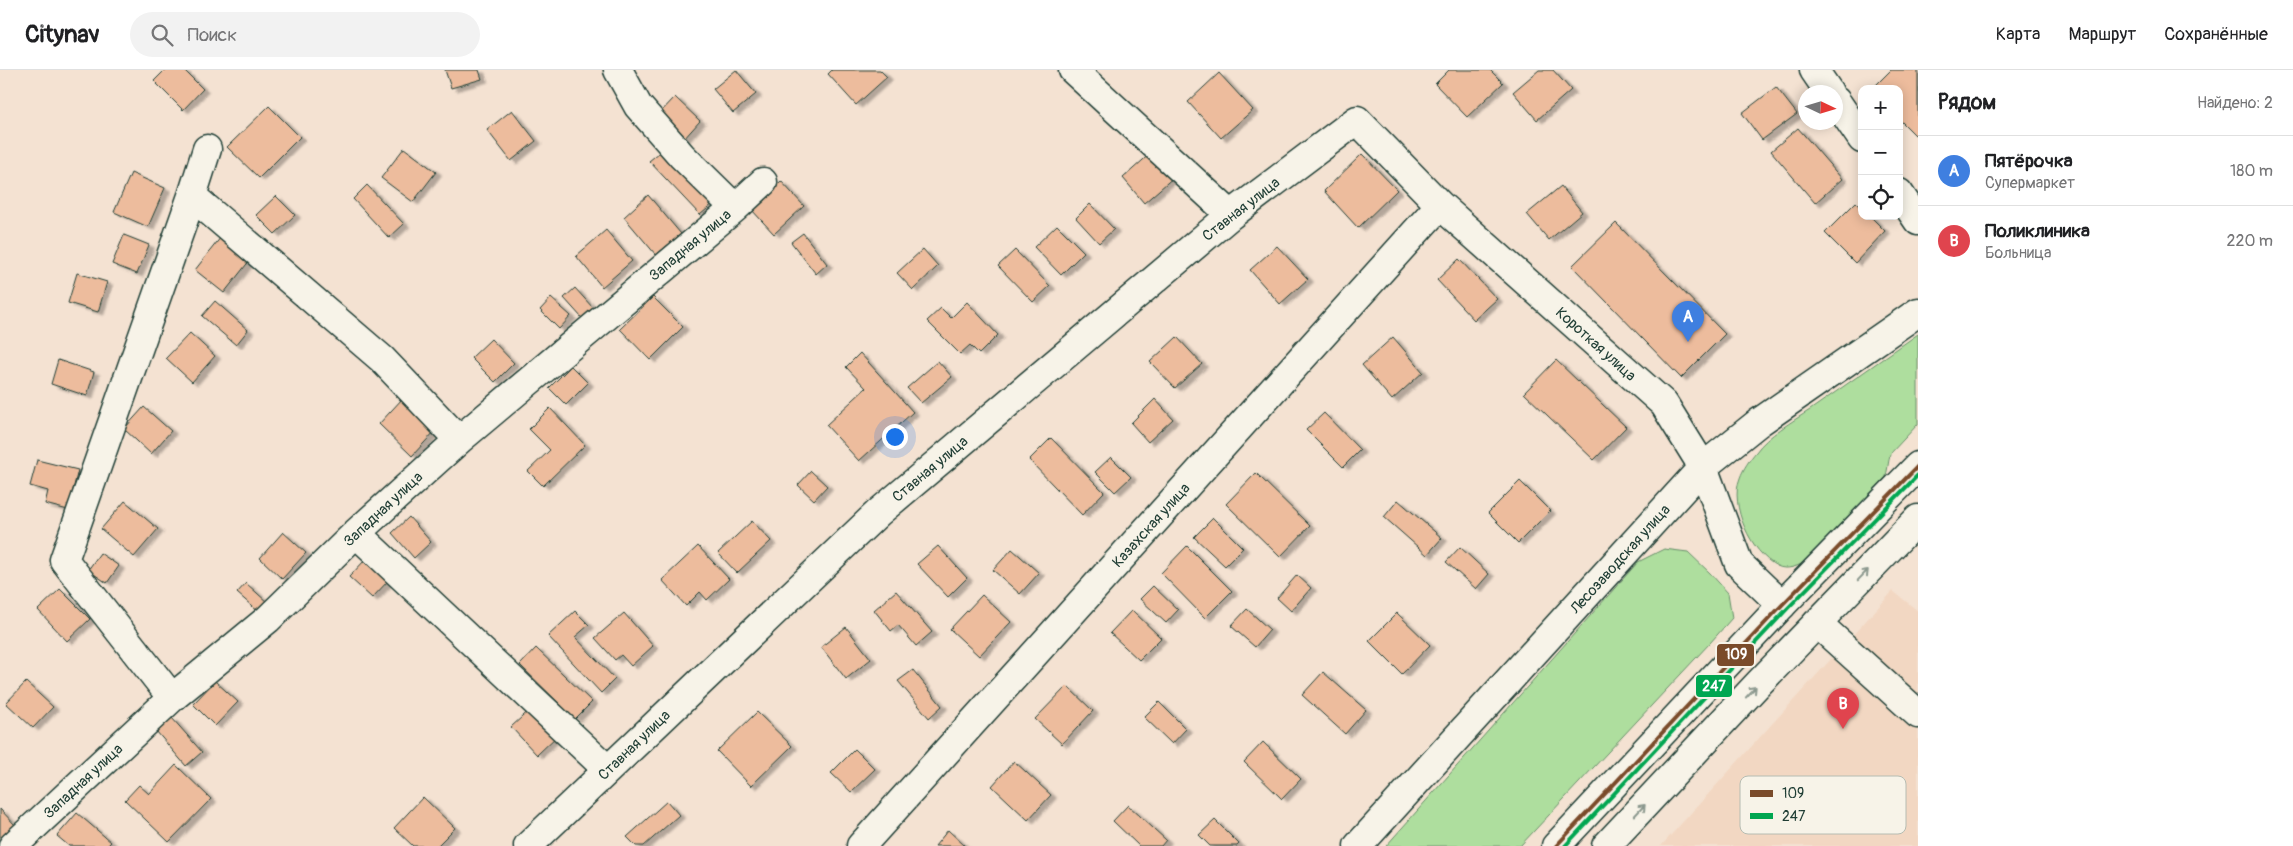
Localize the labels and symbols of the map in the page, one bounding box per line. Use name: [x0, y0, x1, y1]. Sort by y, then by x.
north arrow: [1798, 85, 1843, 130]
street label: Ставная улица: [1199, 173, 1284, 246]
street label: Западная улица: [645, 205, 735, 285]
pin: A: [1672, 301, 1704, 342]
street label: Короткая улица: [1552, 303, 1640, 385]
your location: [882, 424, 908, 450]
street label: Ставная улица: [888, 432, 972, 507]
street label: Западная улица: [340, 468, 427, 551]
street label: Казахская улица: [1108, 479, 1194, 572]
street label: Лесозаводская улица: [1566, 501, 1675, 619]
one-way arrow: [1857, 568, 1869, 581]
line badge: 109: [1716, 643, 1755, 667]
text: 109: [1725, 646, 1747, 663]
line badge: 247: [1695, 674, 1733, 698]
text: 247: [1702, 678, 1726, 695]
one-way arrow: [1745, 685, 1757, 698]
pin: B: [1827, 688, 1859, 729]
street label: Ставная улица: [594, 706, 674, 785]
street label: Западная улица: [40, 740, 127, 823]
legend: [1740, 776, 1906, 834]
text: 109: [1782, 785, 1804, 802]
one-way arrow: [1634, 804, 1646, 817]
text: 247: [1782, 808, 1806, 825]

